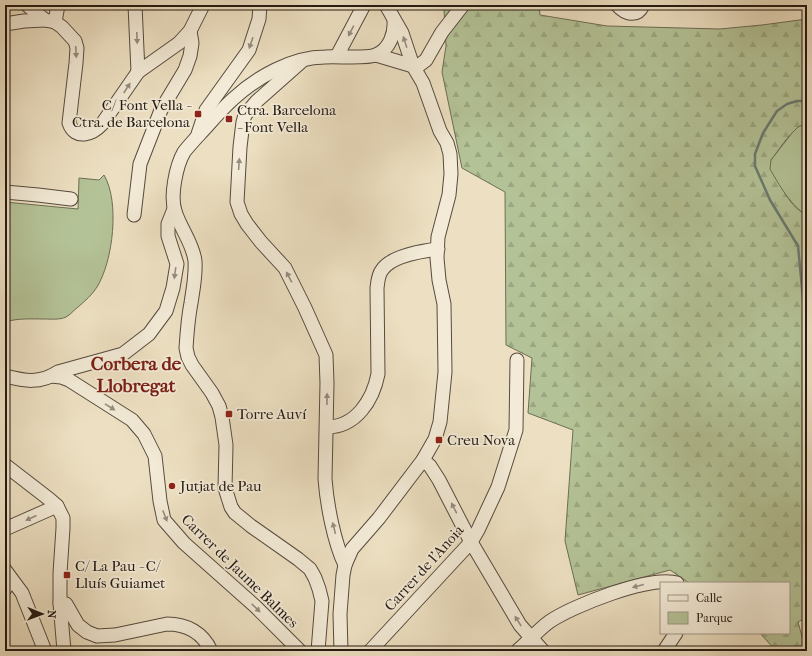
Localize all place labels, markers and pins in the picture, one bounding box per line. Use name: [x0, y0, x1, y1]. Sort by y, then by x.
place label: C/ Font Vella - Ctra. de Barcelona: [72, 96, 192, 131]
place label: Ctra. Barcelona - Font Vella: [237, 101, 337, 136]
marker: C/ Font Vella - Ctra. de Barcelona: [193, 109, 203, 119]
marker: Ctra. Barcelona - Font Vella: [224, 114, 234, 124]
place label: Torre Auví: [237, 405, 307, 423]
marker: Torre Auví: [224, 409, 234, 419]
place label: Creu Nova: [447, 431, 516, 449]
marker: Creu Nova: [434, 435, 444, 445]
place label: Jutjat de Pau: [179, 477, 262, 495]
marker: Jutjat de Pau: [167, 481, 177, 491]
place label: C/ La Pau - C/ Lluís Guiamet: [75, 557, 166, 592]
marker: C/ La Pau - C/ Lluís Guiamet: [62, 570, 72, 580]

